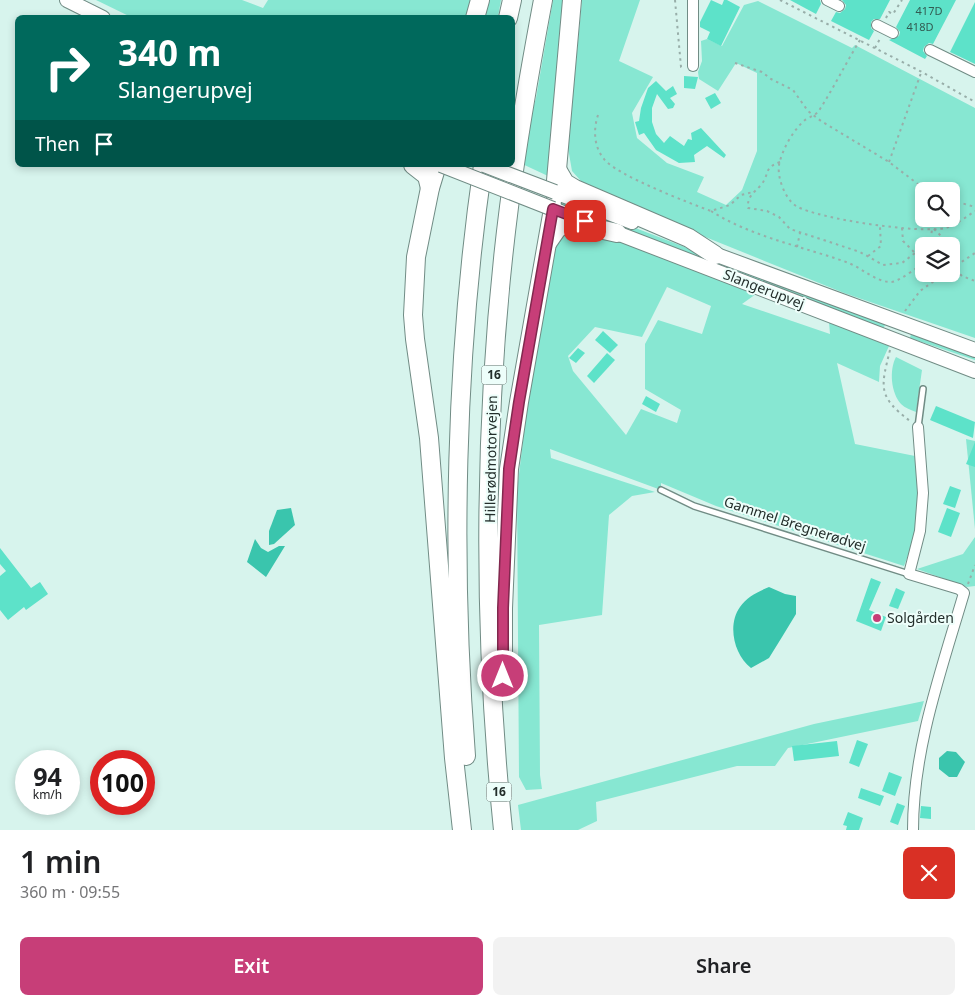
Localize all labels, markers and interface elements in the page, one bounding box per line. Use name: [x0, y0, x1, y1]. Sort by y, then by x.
house number: 417D: [916, 3, 942, 18]
house number: 418D: [907, 19, 933, 34]
text: 340 m: [118, 29, 221, 76]
icon: right: [35, 35, 100, 100]
text: Slangerupvej: [118, 74, 253, 104]
icon: arrive: [90, 130, 118, 158]
text: Then: [35, 131, 80, 157]
map controls: [915, 182, 960, 282]
button: search: [915, 182, 960, 227]
pin: [564, 200, 606, 242]
icon: arrive: [571, 207, 599, 235]
button: layers: [915, 237, 960, 282]
street label: Slangerupvej: [721, 264, 808, 313]
road number: 16: [482, 366, 506, 384]
street label: Hillerødmotorvejen: [480, 395, 501, 523]
street label: Gammel Bregnerødvej: [722, 492, 869, 555]
place label: Solgården: [887, 608, 954, 627]
marker: Solgården: [871, 612, 883, 624]
position arrow: [476, 649, 528, 701]
speed limit sign: 100: [90, 750, 155, 815]
text: 94: [33, 759, 62, 793]
road number: 16: [486, 782, 512, 802]
text: km/h: [33, 786, 62, 803]
text: 1 min: [20, 841, 101, 882]
button: close: [903, 847, 955, 899]
text: 360 m · 09:55: [20, 881, 120, 903]
button: Exit: [20, 937, 483, 995]
button: Share: [493, 937, 955, 995]

